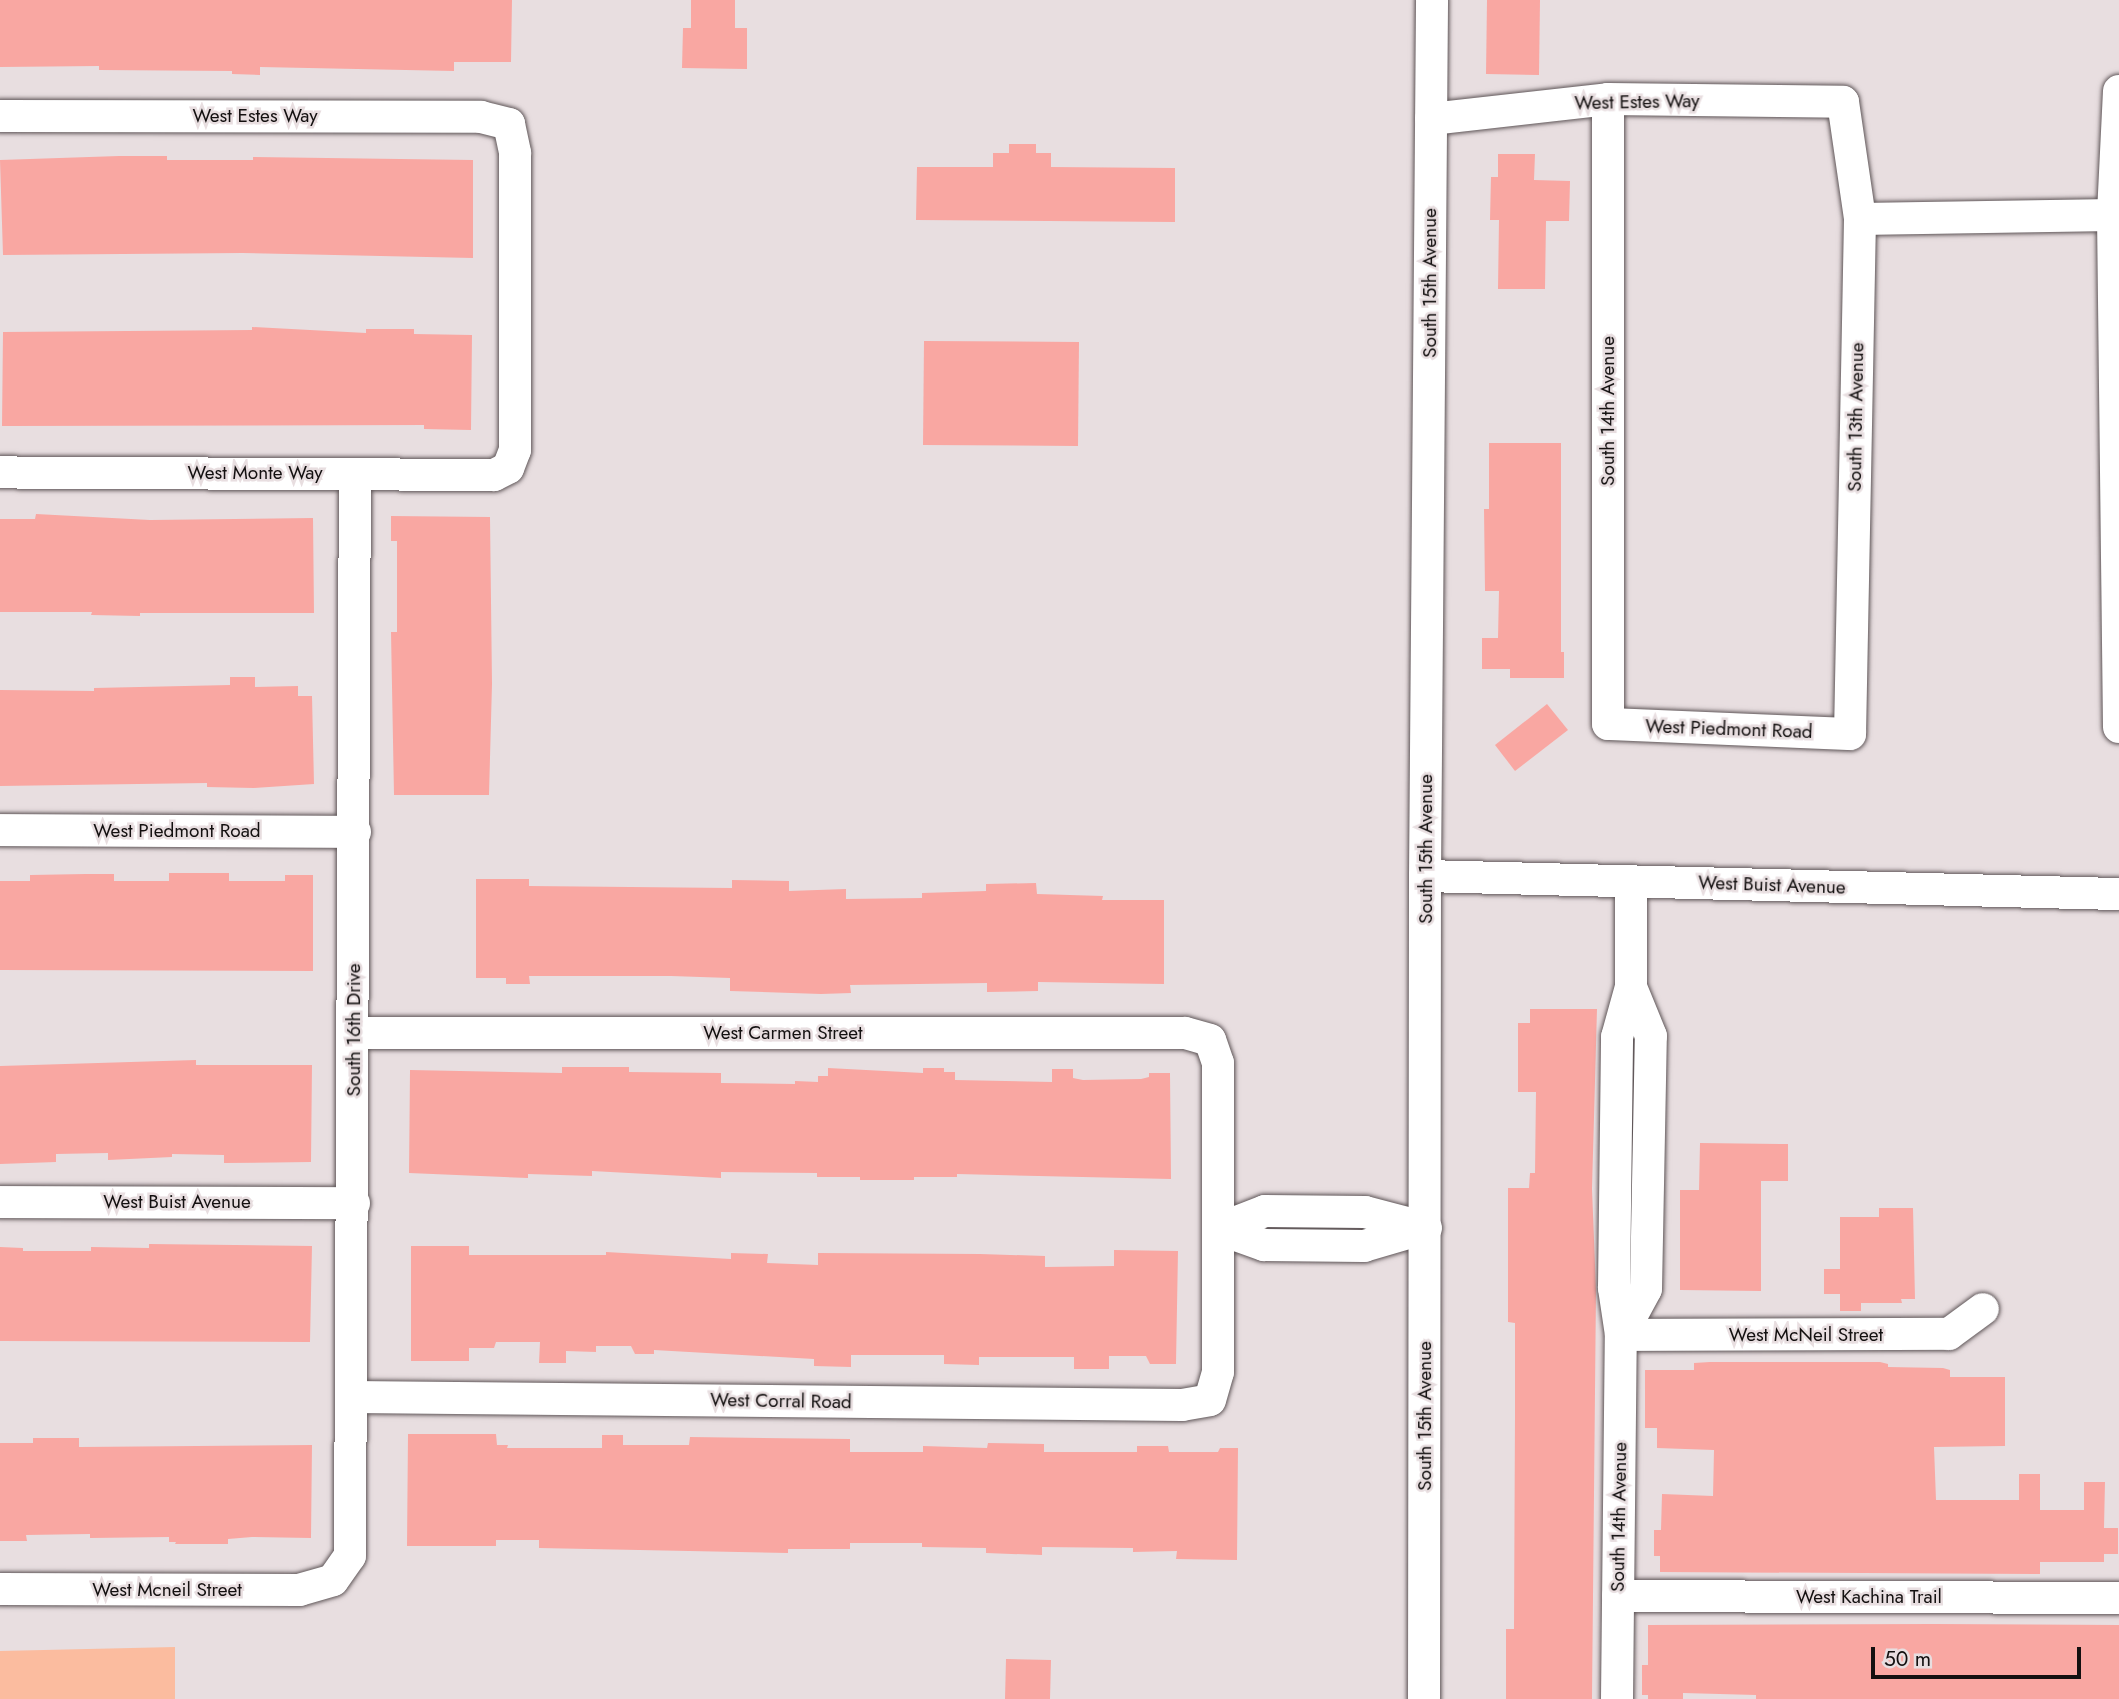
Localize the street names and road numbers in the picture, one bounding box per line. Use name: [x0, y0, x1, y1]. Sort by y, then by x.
street label: West Estes Way: [1574, 90, 1700, 114]
street label: West Estes Way: [192, 105, 318, 127]
street label: South 15th Avenue: [1419, 208, 1441, 358]
street label: South 14th Avenue: [1597, 336, 1619, 486]
street label: South 13th Avenue: [1843, 342, 1869, 492]
street label: West Monte Way: [187, 462, 323, 484]
street label: West Piedmont Road: [1645, 715, 1813, 743]
street label: South 15th Avenue: [1415, 774, 1437, 924]
street label: West Piedmont Road: [93, 820, 261, 842]
street label: West Buist Avenue: [1698, 871, 1846, 899]
street label: South 16th Drive: [343, 964, 365, 1096]
street label: West Carmen Street: [703, 1022, 863, 1044]
street label: West Buist Avenue: [103, 1191, 251, 1213]
street label: West McNeil Street: [1729, 1324, 1883, 1346]
street label: South 15th Avenue: [1414, 1341, 1436, 1491]
street label: West Corral Road: [710, 1388, 852, 1414]
street label: South 14th Avenue: [1606, 1442, 1632, 1592]
street label: West Mcneil Street: [92, 1579, 242, 1601]
street label: West Kachina Trail: [1796, 1586, 1942, 1608]

